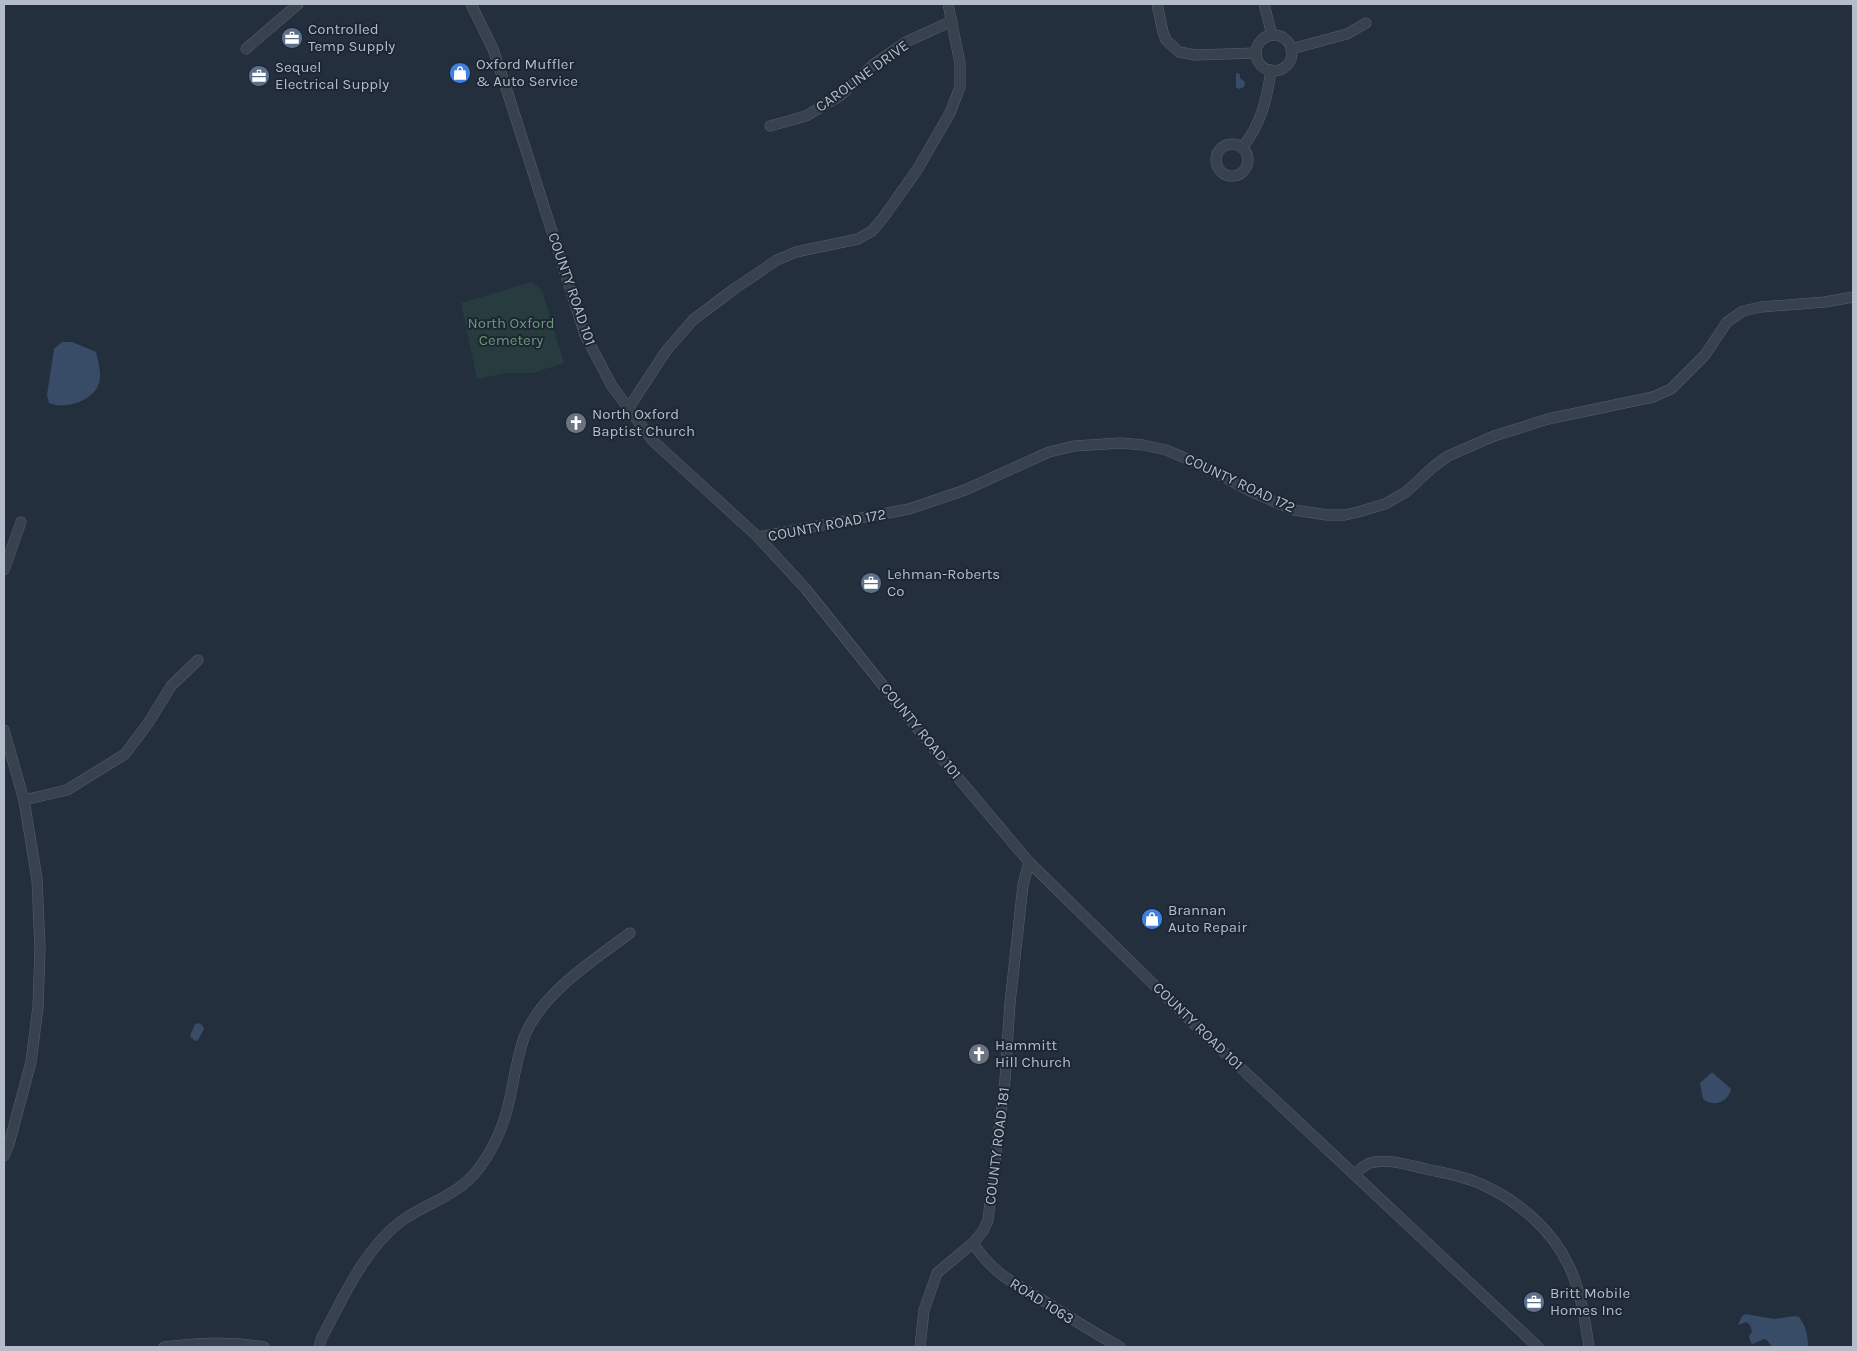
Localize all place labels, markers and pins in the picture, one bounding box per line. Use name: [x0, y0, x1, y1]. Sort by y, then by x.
place label: Controlled Temp Supply: [308, 20, 395, 55]
office icon: Controlled Temp Supply: [280, 26, 304, 50]
place label: Oxford Muffler & Auto Service: [476, 55, 578, 90]
place label: Sequel Electrical Supply: [275, 58, 389, 93]
shop icon: Oxford Muffler & Auto Service: [448, 61, 472, 85]
office icon: Sequel Electrical Supply: [247, 64, 271, 88]
place label: North Oxford Baptist Church: [592, 405, 695, 440]
church icon: North Oxford Baptist Church: [564, 411, 588, 435]
place label: Lehman-Roberts Co: [887, 565, 1000, 600]
office icon: Lehman-Roberts Co: [859, 571, 883, 595]
place label: Brannan Auto Repair: [1168, 901, 1247, 936]
shop icon: Brannan Auto Repair: [1140, 907, 1164, 931]
place label: Hammitt Hill Church: [995, 1036, 1071, 1071]
church icon: Hammitt Hill Church: [967, 1042, 991, 1066]
place label: Britt Mobile Homes Inc: [1550, 1284, 1630, 1319]
office icon: Britt Mobile Homes Inc: [1522, 1290, 1546, 1314]

